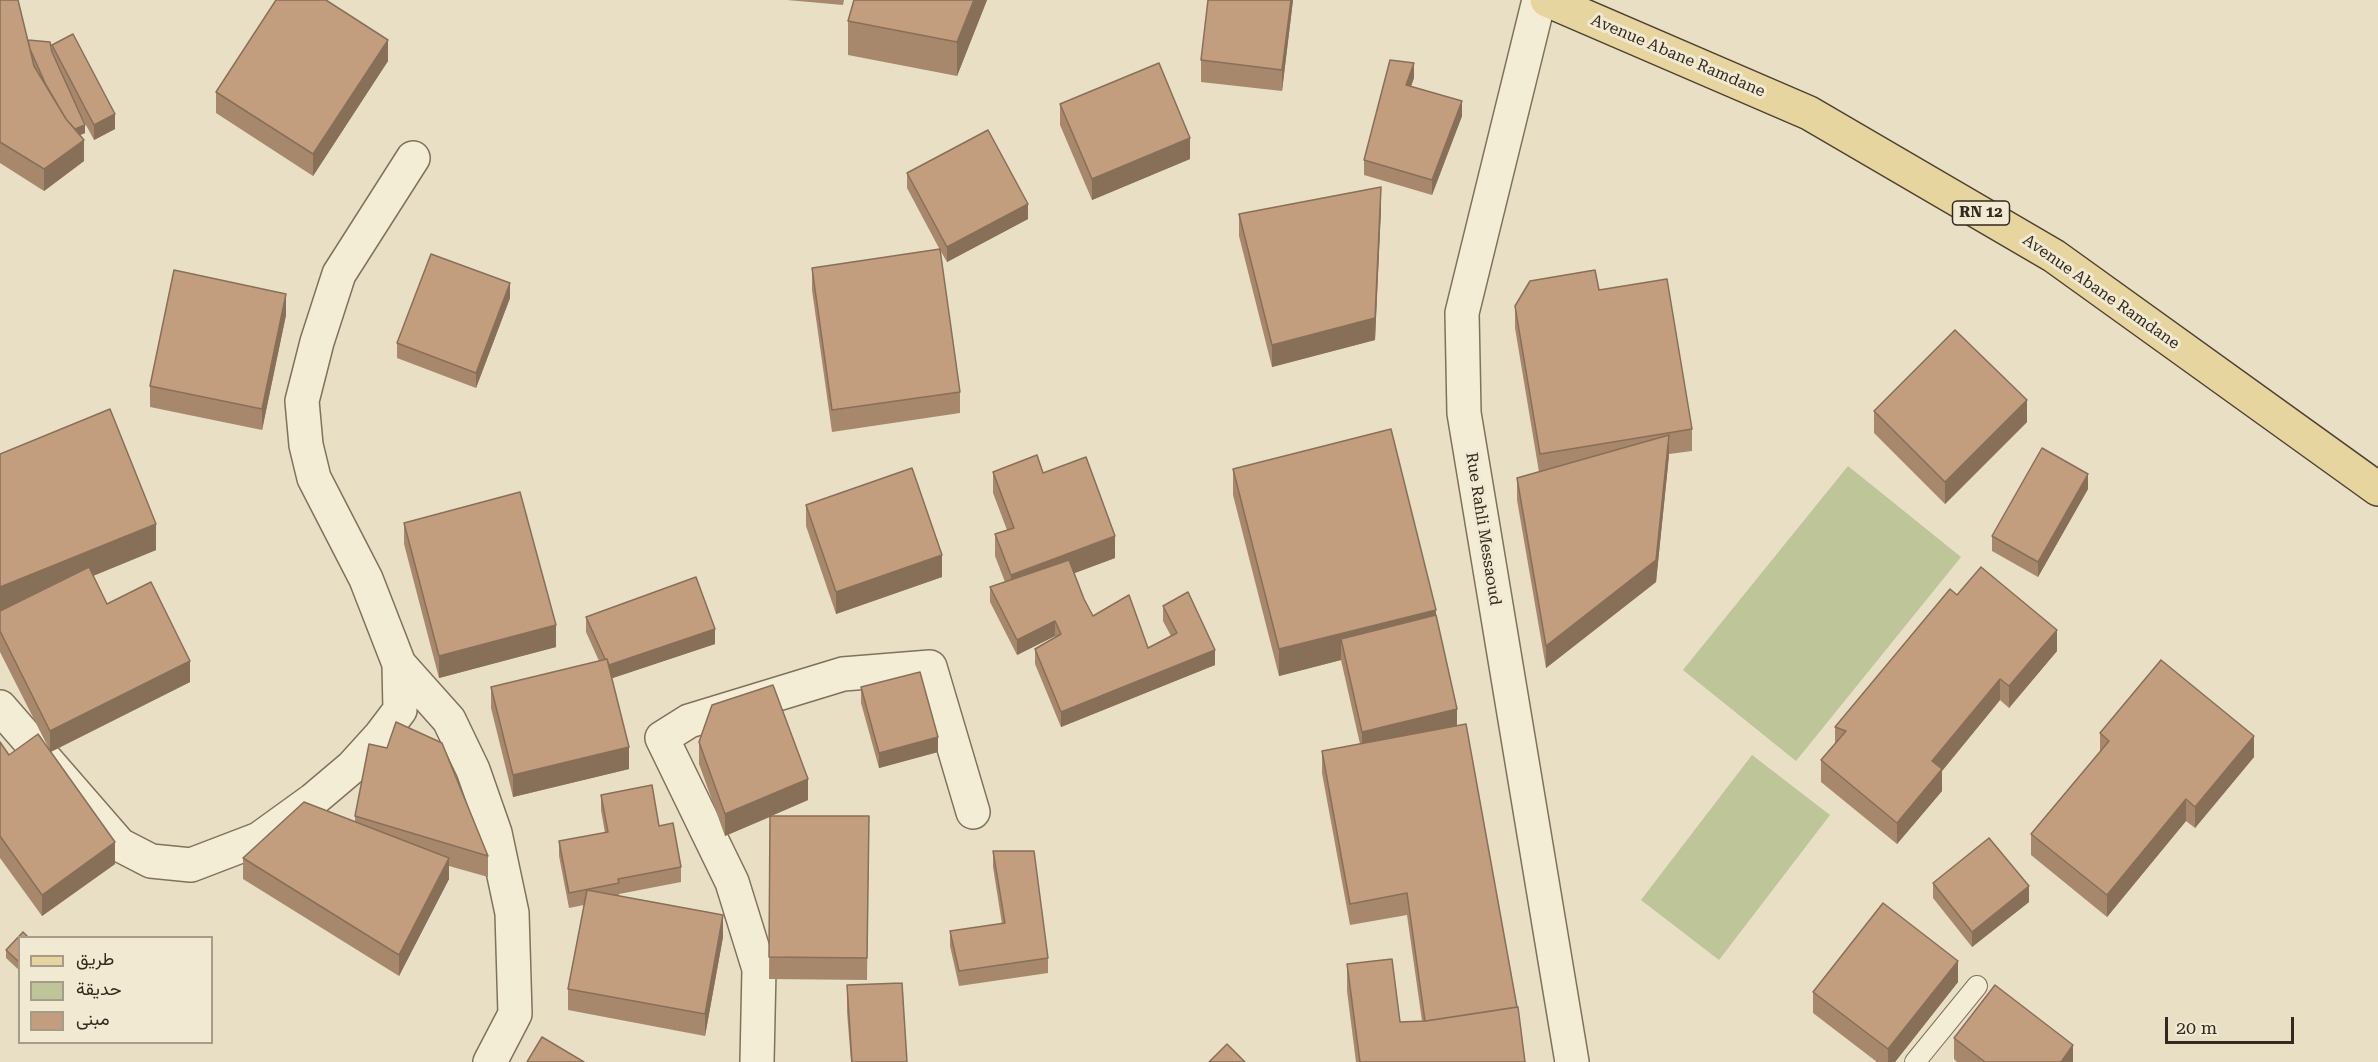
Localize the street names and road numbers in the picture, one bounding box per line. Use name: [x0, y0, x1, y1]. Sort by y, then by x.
street label: Avenue Abane Ramdane: [1588, 11, 1768, 101]
road number: RN 12: [1952, 201, 2010, 225]
street label: Avenue Abane Ramdane: [2019, 230, 2183, 354]
street label: Rue Rahli Messaoud: [1461, 451, 1505, 607]

